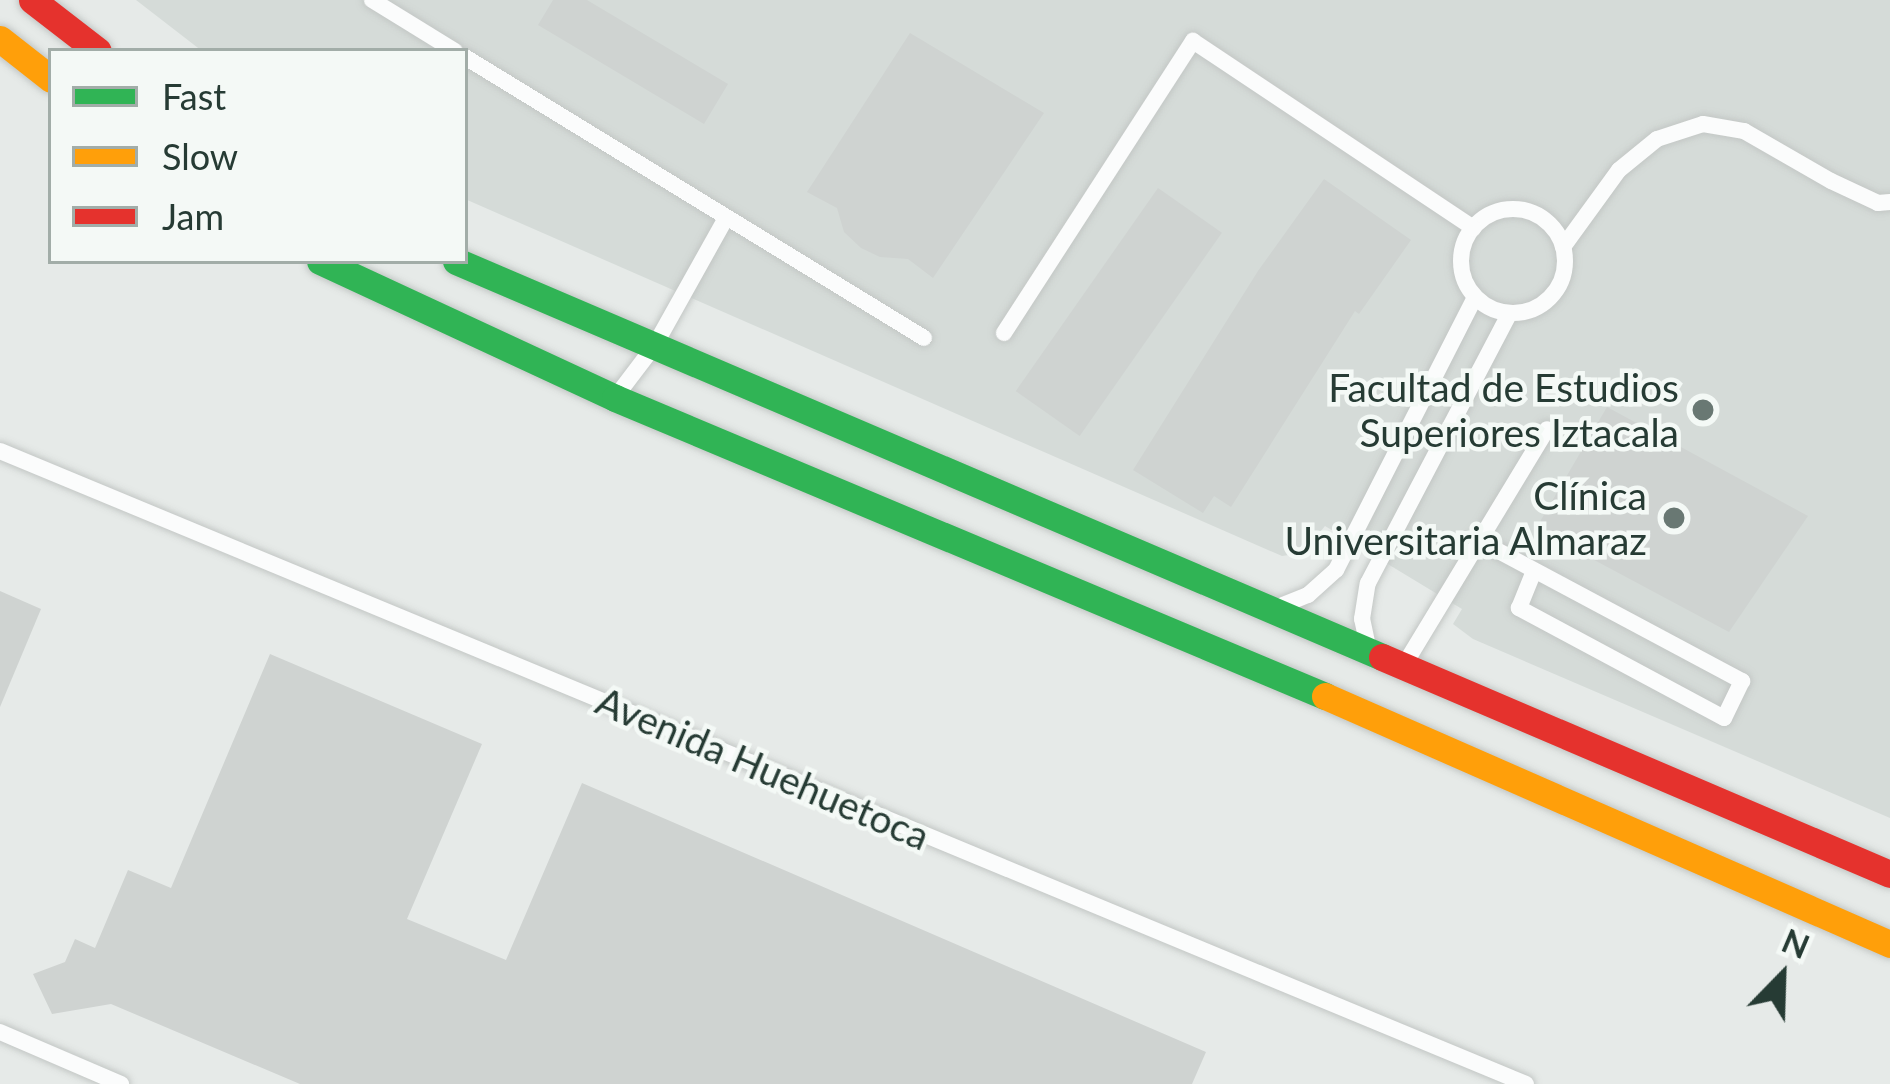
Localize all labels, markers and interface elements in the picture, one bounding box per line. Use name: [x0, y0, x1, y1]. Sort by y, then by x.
legend: [48, 48, 468, 264]
text: Fast: [162, 74, 226, 118]
text: Slow: [162, 134, 238, 178]
text: Jam: [162, 194, 224, 238]
place label: Facultad de Estudios Superiores Iztacala: [1328, 365, 1679, 456]
marker: Facultad de Estudios Superiores Iztacala: [1690, 397, 1716, 423]
place label: Clínica Universitaria Almaraz: [1283, 473, 1647, 564]
marker: Clínica Universitaria Almaraz: [1658, 502, 1690, 534]
street label: Avenida Huehuetoca: [590, 677, 936, 859]
north arrow: [1722, 916, 1842, 1036]
text: N: [1777, 919, 1816, 966]

